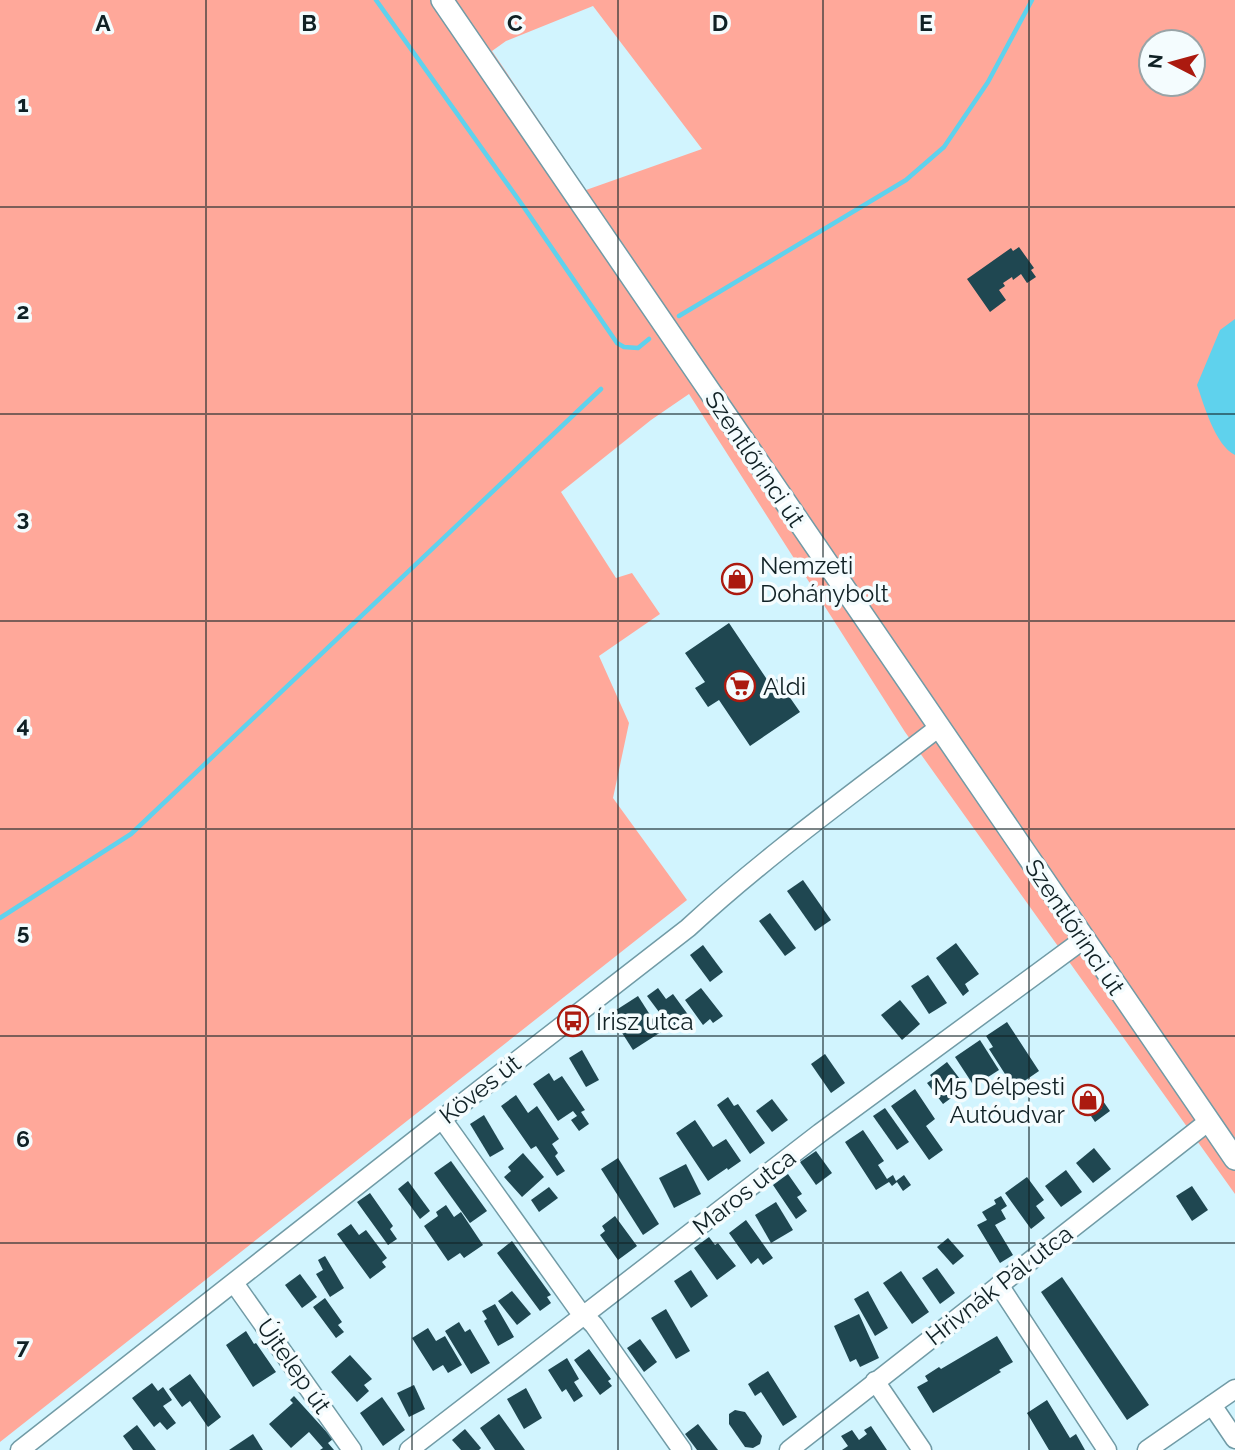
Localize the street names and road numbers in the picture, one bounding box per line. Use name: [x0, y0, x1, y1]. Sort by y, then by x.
street label: Szentlőrinci út: [699, 386, 811, 532]
street label: Szentlőrinci út: [1019, 854, 1131, 1000]
street label: Köves út: [434, 1048, 526, 1130]
street label: Maros utca: [687, 1143, 801, 1241]
street label: Hrivnák Pál utca: [920, 1219, 1078, 1351]
street label: Újtelep út: [251, 1313, 337, 1419]

